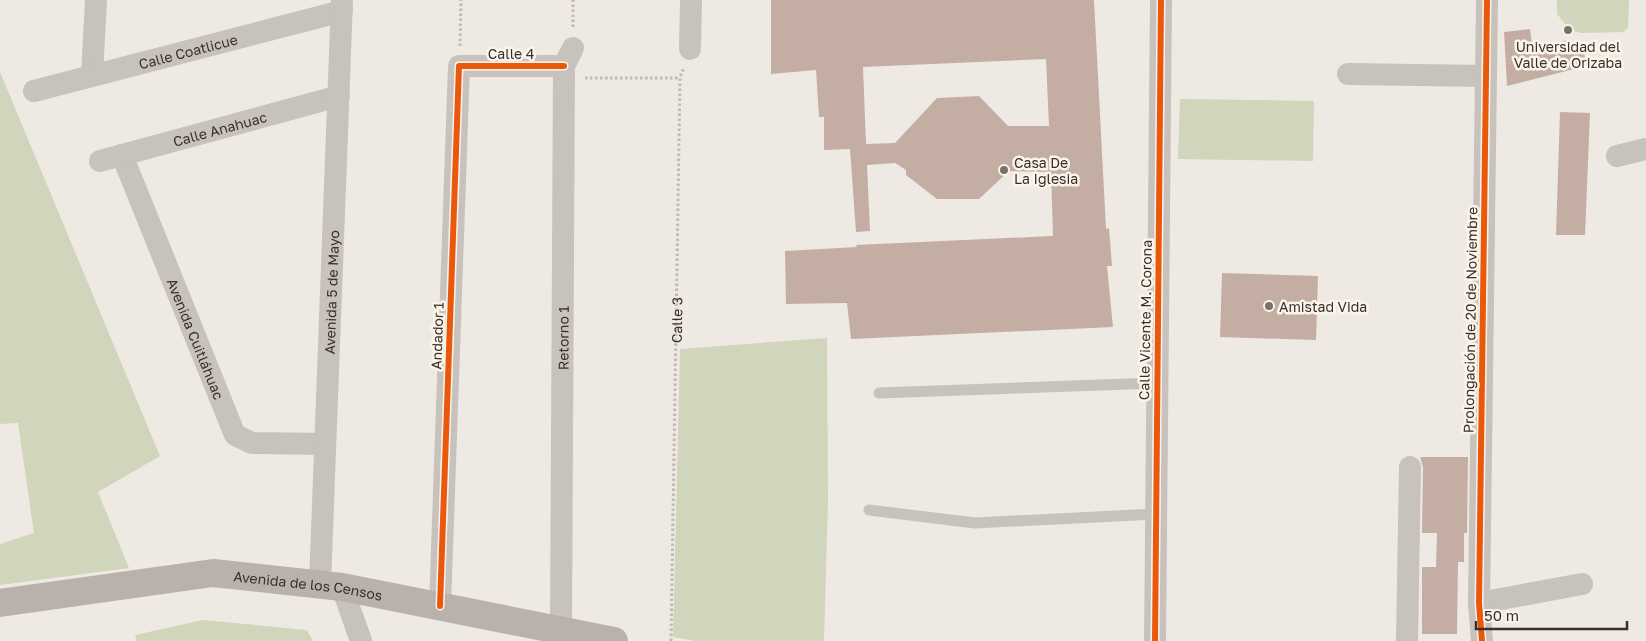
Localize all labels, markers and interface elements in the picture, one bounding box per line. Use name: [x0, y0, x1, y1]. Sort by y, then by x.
marker: Universidad del Valle de Orizaba: [1562, 24, 1574, 36]
street label: Calle Coatlicue: [137, 30, 239, 72]
place label: Universidad del Valle de Orizaba: [1514, 38, 1622, 71]
street label: Calle 4: [488, 45, 534, 62]
street label: Calle Anahuac: [171, 107, 269, 149]
place label: Casa De La Iglesia: [1014, 154, 1078, 187]
marker: Casa De La Iglesia: [998, 164, 1010, 176]
street label: Prolongación de 20 de Noviembre: [1460, 207, 1480, 433]
street label: Avenida 5 de Mayo: [320, 230, 342, 355]
street label: Calle Vicente M. Corona: [1135, 240, 1155, 400]
street label: Avenida Cuitláhuac: [164, 276, 228, 402]
street label: Calle 3: [667, 297, 685, 343]
place label: Amistad Vida: [1279, 298, 1367, 315]
marker: Amistad Vida: [1263, 300, 1275, 312]
street label: Andador 1: [427, 302, 447, 370]
street label: Retorno 1: [554, 306, 571, 370]
street label: Avenida de los Censos: [233, 567, 384, 603]
scale bar: [1476, 598, 1627, 630]
text: 50 m: [1484, 606, 1519, 624]

